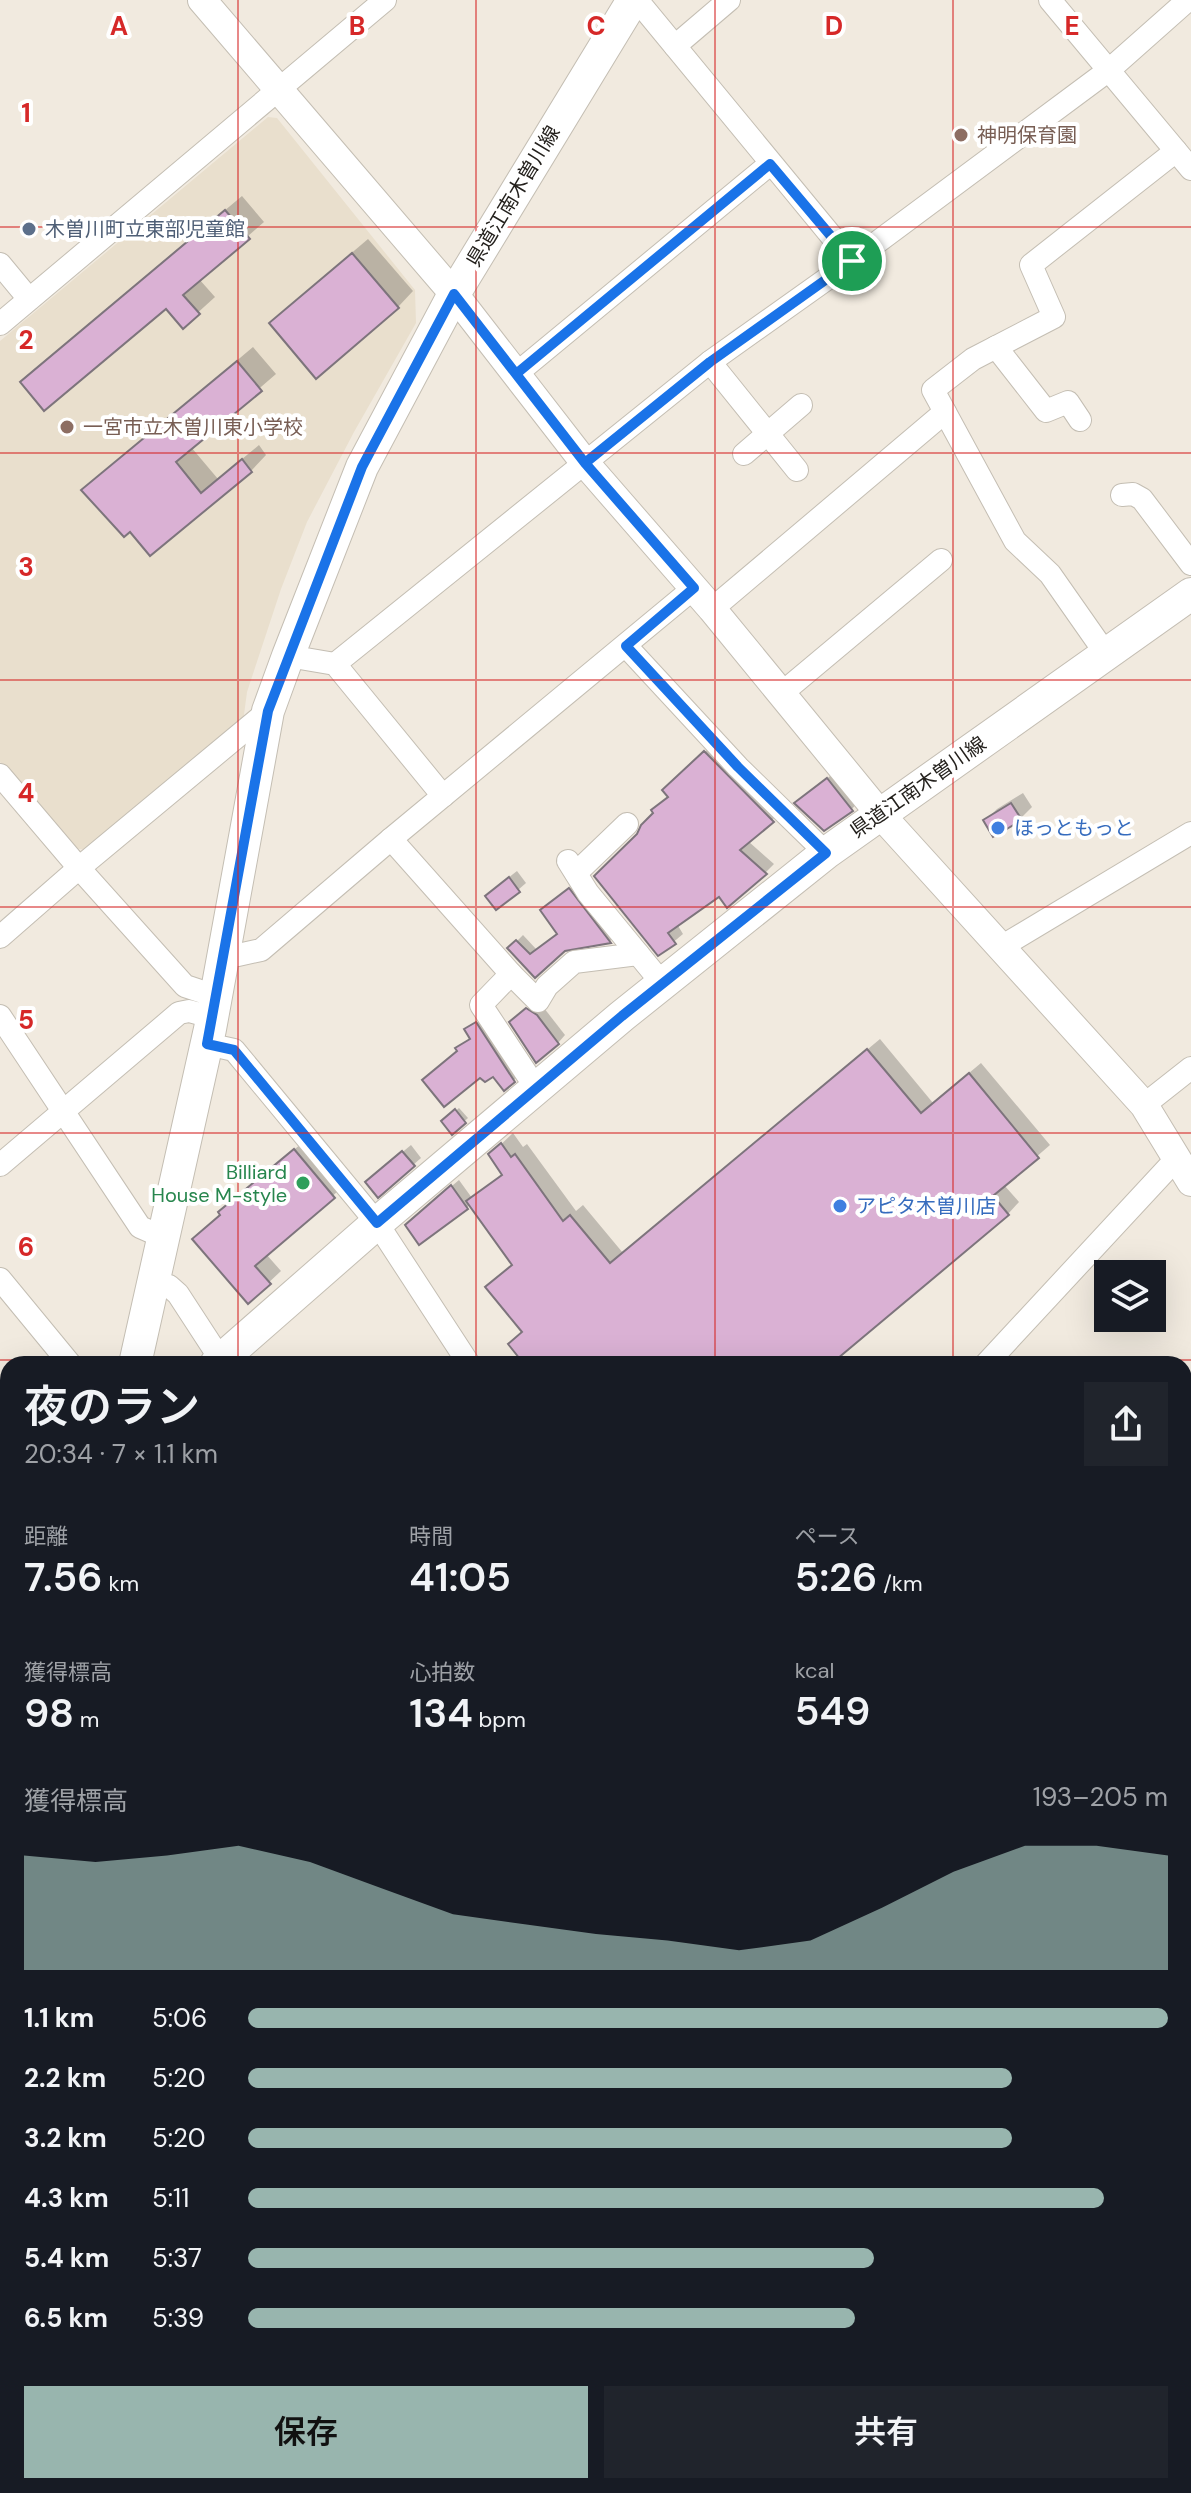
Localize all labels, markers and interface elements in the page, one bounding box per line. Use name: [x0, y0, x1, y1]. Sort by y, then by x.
text: A: [110, 9, 128, 43]
text: B: [349, 9, 365, 43]
text: C: [586, 9, 606, 43]
text: D: [825, 9, 843, 43]
text: E: [1064, 9, 1080, 43]
text: 1: [21, 96, 31, 130]
street label: 県道江南木曽川線: [461, 121, 565, 271]
place label: 神明保育園: [977, 122, 1077, 148]
marker: 神明保育園: [952, 126, 970, 144]
place label: 木曽川町立東部児童館: [45, 216, 245, 242]
marker: 木曽川町立東部児童館: [20, 220, 38, 238]
pin: [818, 227, 886, 295]
icon: arrive: [830, 239, 874, 283]
text: 2: [18, 323, 34, 357]
place label: 一宮市立木曽川東小学校: [83, 414, 303, 440]
marker: 一宮市立木曽川東小学校: [58, 418, 76, 436]
text: 3: [18, 550, 34, 584]
street label: 県道江南木曽川線: [845, 730, 991, 844]
text: 4: [18, 776, 34, 810]
place label: ほっともっと: [1014, 815, 1134, 841]
marker: ほっともっと: [989, 819, 1007, 837]
text: 5: [18, 1003, 34, 1037]
place label: Billiard House M-style: [151, 1159, 287, 1208]
marker: Billiard House M-style: [294, 1174, 312, 1192]
place label: アピタ木曽川店: [856, 1193, 996, 1219]
marker: アピタ木曽川店: [831, 1197, 849, 1215]
text: 6: [18, 1230, 34, 1264]
map controls: [1094, 1260, 1166, 1332]
button: layers: [1094, 1260, 1166, 1332]
text: 夜のラン: [24, 1378, 200, 1436]
button: share: [1084, 1382, 1168, 1466]
text: 20:34 · 7 × 1.1 km: [24, 1437, 218, 1471]
text: 距離: [24, 1522, 68, 1551]
text: 時間: [409, 1522, 453, 1551]
text: ペース: [795, 1522, 860, 1551]
text: 7.56: [24, 1551, 103, 1603]
text: 41:05: [409, 1551, 511, 1603]
text: 5:26: [795, 1551, 877, 1603]
text: km: [103, 1569, 139, 1598]
text: /km: [877, 1569, 923, 1598]
text: kcal: [795, 1656, 834, 1685]
text: 獲得標高: [24, 1658, 112, 1687]
text: 心拍数: [409, 1658, 475, 1687]
text: 549: [795, 1685, 870, 1737]
text: 98: [24, 1687, 74, 1739]
text: 134: [409, 1687, 473, 1739]
text: m: [74, 1705, 99, 1734]
text: bpm: [473, 1705, 526, 1734]
text: 193–205 m: [1033, 1780, 1168, 1814]
text: 獲得標高: [24, 1784, 128, 1818]
text: 1.1 km: [24, 2001, 94, 2035]
text: 5:06: [152, 2001, 207, 2035]
text: 2.2 km: [24, 2061, 106, 2095]
text: 5:20: [152, 2061, 206, 2095]
text: 3.2 km: [24, 2121, 107, 2155]
text: 5:20: [152, 2121, 206, 2155]
text: 4.3 km: [24, 2181, 109, 2215]
text: 5:11: [152, 2181, 189, 2215]
text: 5.4 km: [24, 2241, 109, 2275]
text: 5:37: [152, 2241, 202, 2275]
text: 6.5 km: [24, 2301, 108, 2335]
text: 5:39: [152, 2301, 204, 2335]
button: 保存: [24, 2386, 588, 2478]
button: 共有: [604, 2386, 1168, 2478]

